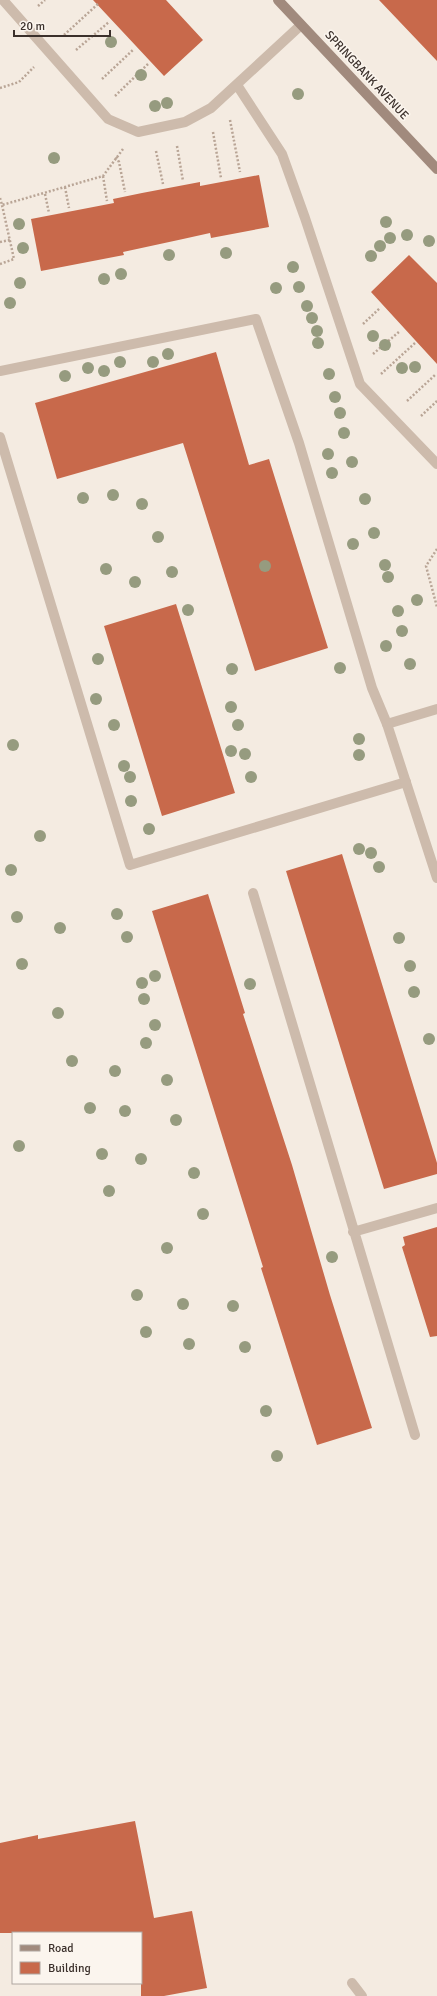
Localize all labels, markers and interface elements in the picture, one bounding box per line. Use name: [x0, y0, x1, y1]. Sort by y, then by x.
scale bar: [14, 12, 110, 38]
text: 20 m: [20, 19, 45, 34]
street label: SPRINGBANK AVENUE: [322, 28, 412, 123]
legend: [12, 1932, 142, 1984]
text: Road: [48, 1941, 74, 1956]
text: Building: [48, 1961, 91, 1976]

